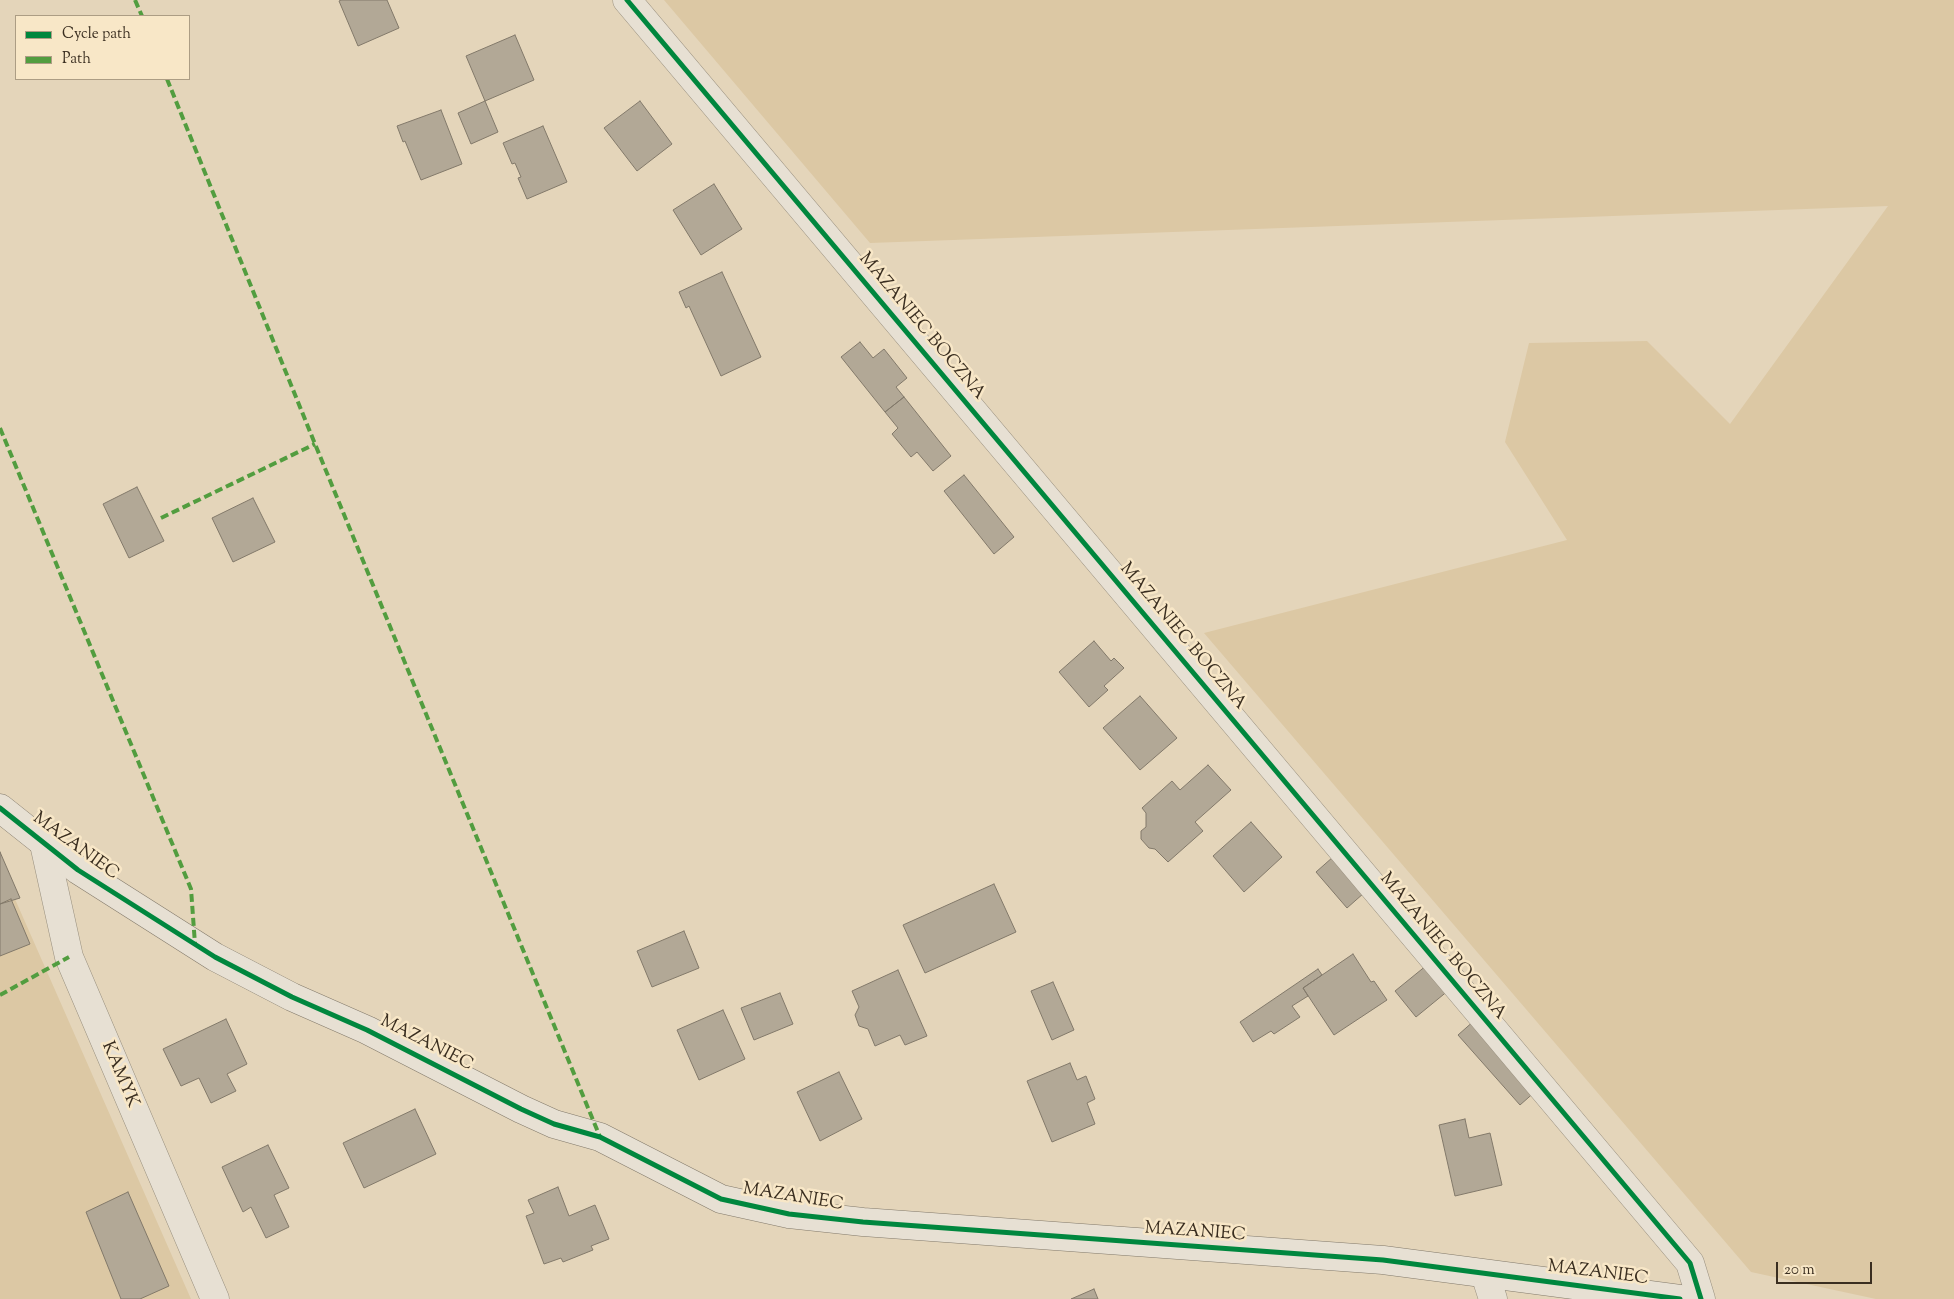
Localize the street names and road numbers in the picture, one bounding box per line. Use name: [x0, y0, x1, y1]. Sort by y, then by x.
street label: MAZANIEC BOCZNA: [853, 249, 989, 405]
street label: MAZANIEC BOCZNA: [1114, 559, 1250, 715]
street label: MAZANIEC: [28, 808, 122, 886]
street label: MAZANIEC BOCZNA: [1374, 869, 1510, 1025]
street label: MAZANIEC: [376, 1011, 476, 1077]
street label: KAMYK: [95, 1039, 143, 1111]
street label: MAZANIEC: [741, 1179, 845, 1217]
street label: MAZANIEC: [1144, 1219, 1246, 1247]
street label: MAZANIEC: [1546, 1257, 1650, 1291]

